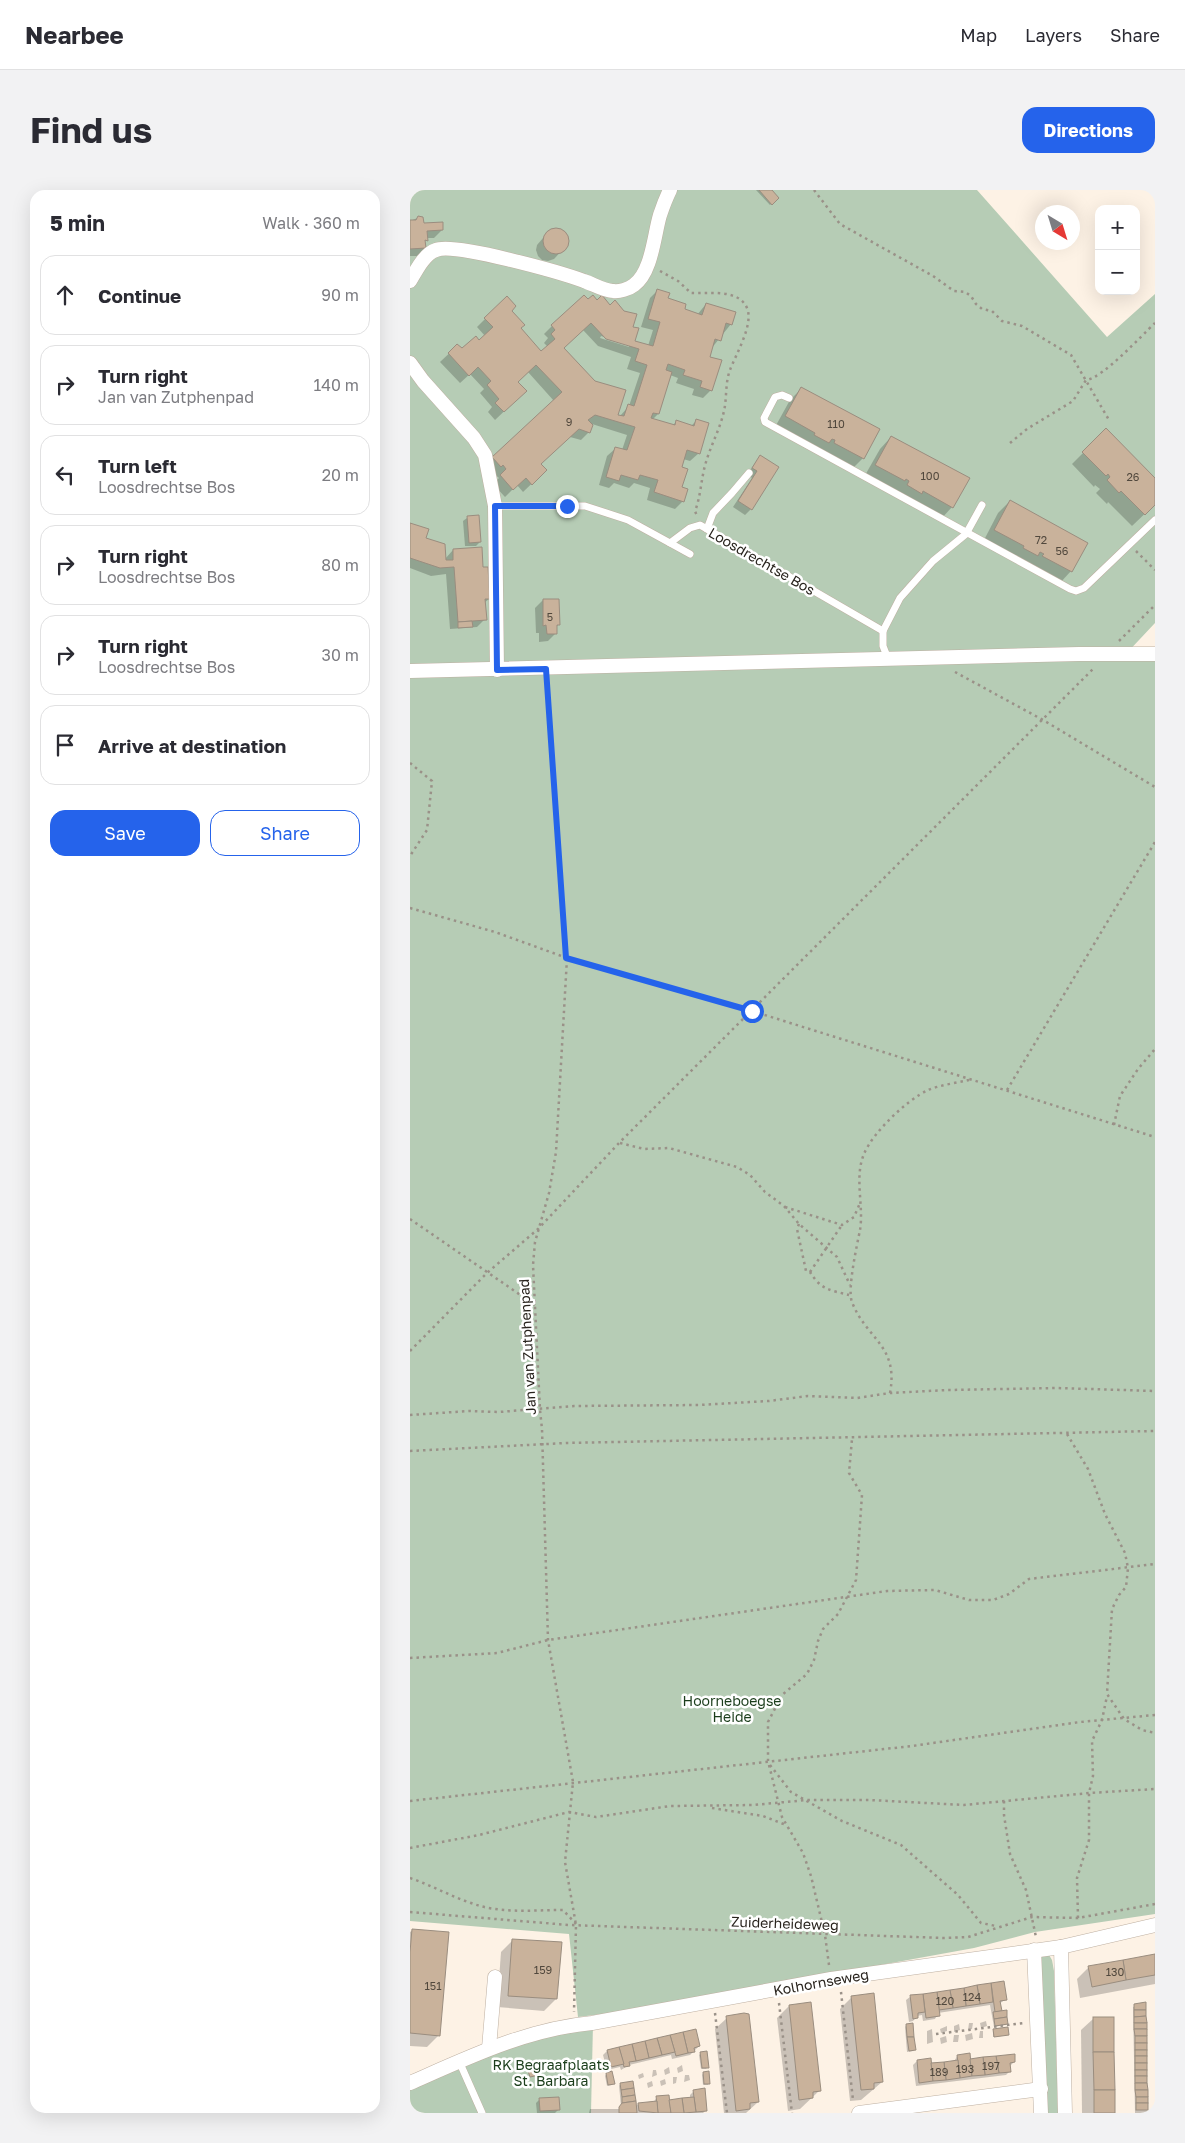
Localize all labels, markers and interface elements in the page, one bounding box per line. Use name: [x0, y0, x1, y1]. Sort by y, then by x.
text: Nearbee: [25, 20, 124, 49]
text: Map: [960, 24, 997, 46]
text: Layers: [1025, 24, 1082, 46]
text: Share: [1110, 24, 1160, 46]
button: Directions: [1022, 107, 1155, 153]
text: Find us: [30, 109, 152, 151]
north arrow: [1035, 205, 1080, 250]
map controls: [1095, 205, 1140, 295]
button: +: [1095, 205, 1140, 250]
text: 5 min: [50, 210, 105, 236]
text: Walk · 360 m: [262, 213, 360, 233]
button: −: [1095, 250, 1140, 295]
icon: ahead: [51, 281, 79, 309]
text: Continue: [98, 284, 181, 307]
text: 90 m: [321, 285, 359, 305]
text: Turn right: [98, 364, 188, 387]
icon: right: [51, 371, 79, 399]
text: 140 m: [313, 375, 359, 395]
text: Jan van Zutphenpad: [98, 387, 254, 407]
house number: 9: [566, 415, 572, 428]
house number: 110: [827, 417, 845, 430]
text: Turn left: [98, 454, 177, 477]
icon: left: [51, 461, 79, 489]
text: 20 m: [322, 465, 359, 485]
house number: 100: [921, 469, 940, 482]
house number: 26: [1126, 470, 1140, 483]
text: Loosdrechtse Bos: [98, 477, 235, 497]
route end: [556, 495, 579, 518]
street label: Loosdrechtse Bos: [706, 524, 818, 598]
house number: 72: [1035, 533, 1047, 546]
text: Turn right: [98, 544, 188, 567]
house number: 56: [1055, 544, 1069, 557]
icon: right: [51, 551, 79, 579]
text: 80 m: [321, 555, 359, 575]
text: Loosdrechtse Bos: [98, 567, 235, 587]
house number: 5: [547, 610, 553, 623]
text: Turn right: [98, 634, 188, 657]
icon: right: [51, 641, 79, 669]
text: 30 m: [322, 645, 359, 665]
text: Loosdrechtse Bos: [98, 657, 235, 677]
icon: arrive: [51, 731, 79, 759]
text: Arrive at destination: [98, 734, 286, 757]
button: Save: [50, 810, 200, 856]
button: Share: [210, 810, 360, 856]
route start: [741, 1000, 764, 1023]
street label: Jan van Zutphenpad: [515, 1278, 539, 1416]
park label: Hoorneboegse Heide: [683, 1692, 781, 1725]
street label: Zuiderheideweg: [731, 1913, 839, 1933]
house number: 159: [534, 1963, 552, 1976]
street label: Kolhornseweg: [772, 1965, 870, 1999]
house number: 130: [1106, 1965, 1124, 1978]
house number: 151: [424, 1979, 442, 1992]
house number: 124: [963, 1990, 981, 2003]
house number: 120: [936, 1994, 954, 2007]
park label: RK Begraafplaats St. Barbara: [493, 2056, 609, 2089]
house number: 197: [982, 2059, 1000, 2072]
house number: 193: [956, 2062, 974, 2075]
house number: 189: [930, 2065, 948, 2078]

